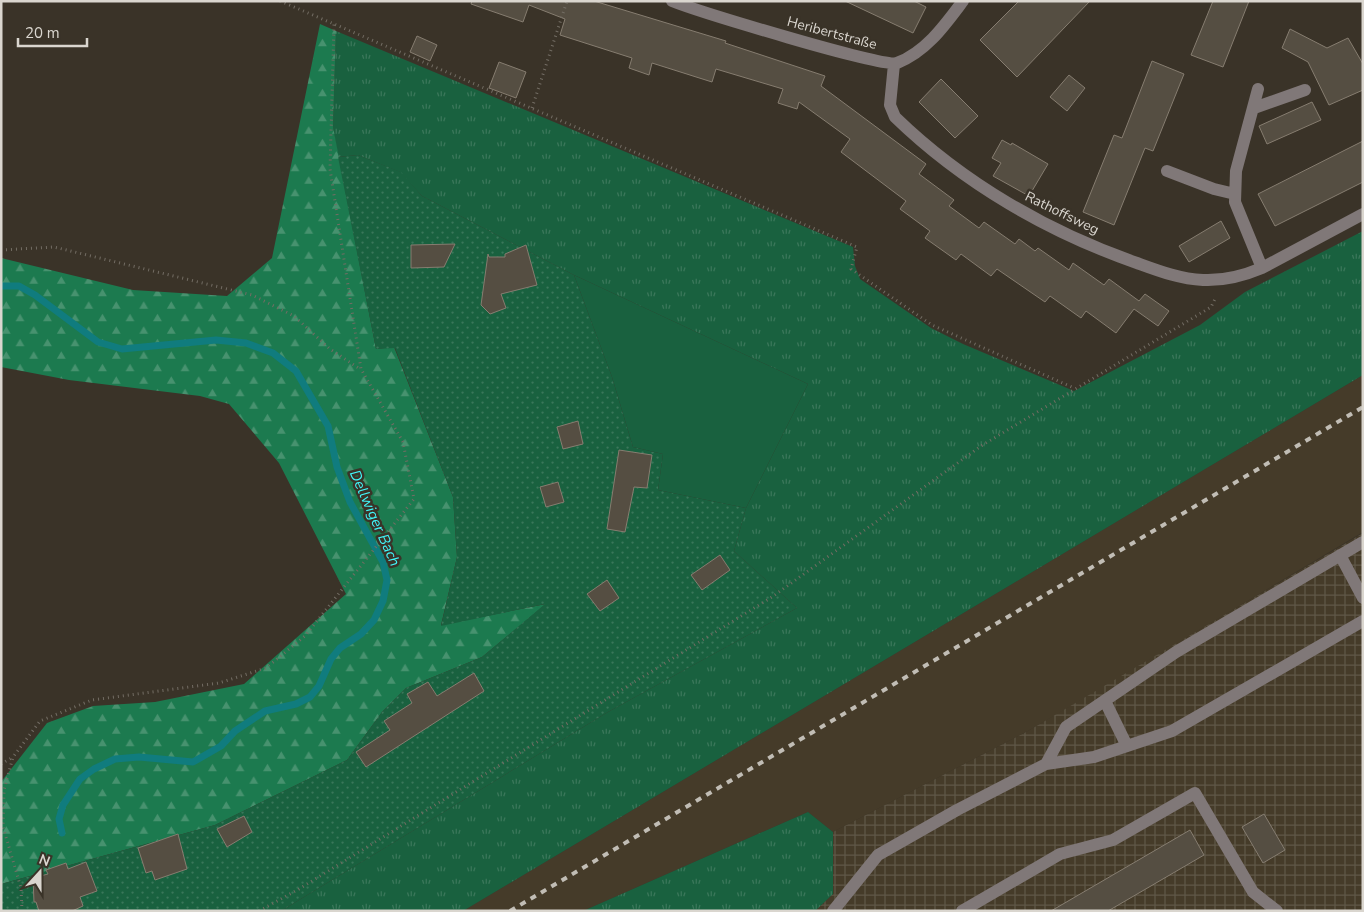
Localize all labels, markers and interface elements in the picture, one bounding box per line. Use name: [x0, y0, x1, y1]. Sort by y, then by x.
street label: Heribertstraße: [785, 12, 879, 54]
scale bar: [18, 15, 86, 47]
text: 20 m: [25, 23, 60, 43]
street label: Rathoffsweg: [1022, 187, 1102, 239]
water label: Dellwiger Bach: [345, 467, 405, 569]
north arrow: [15, 847, 65, 897]
text: N: [36, 850, 53, 871]

